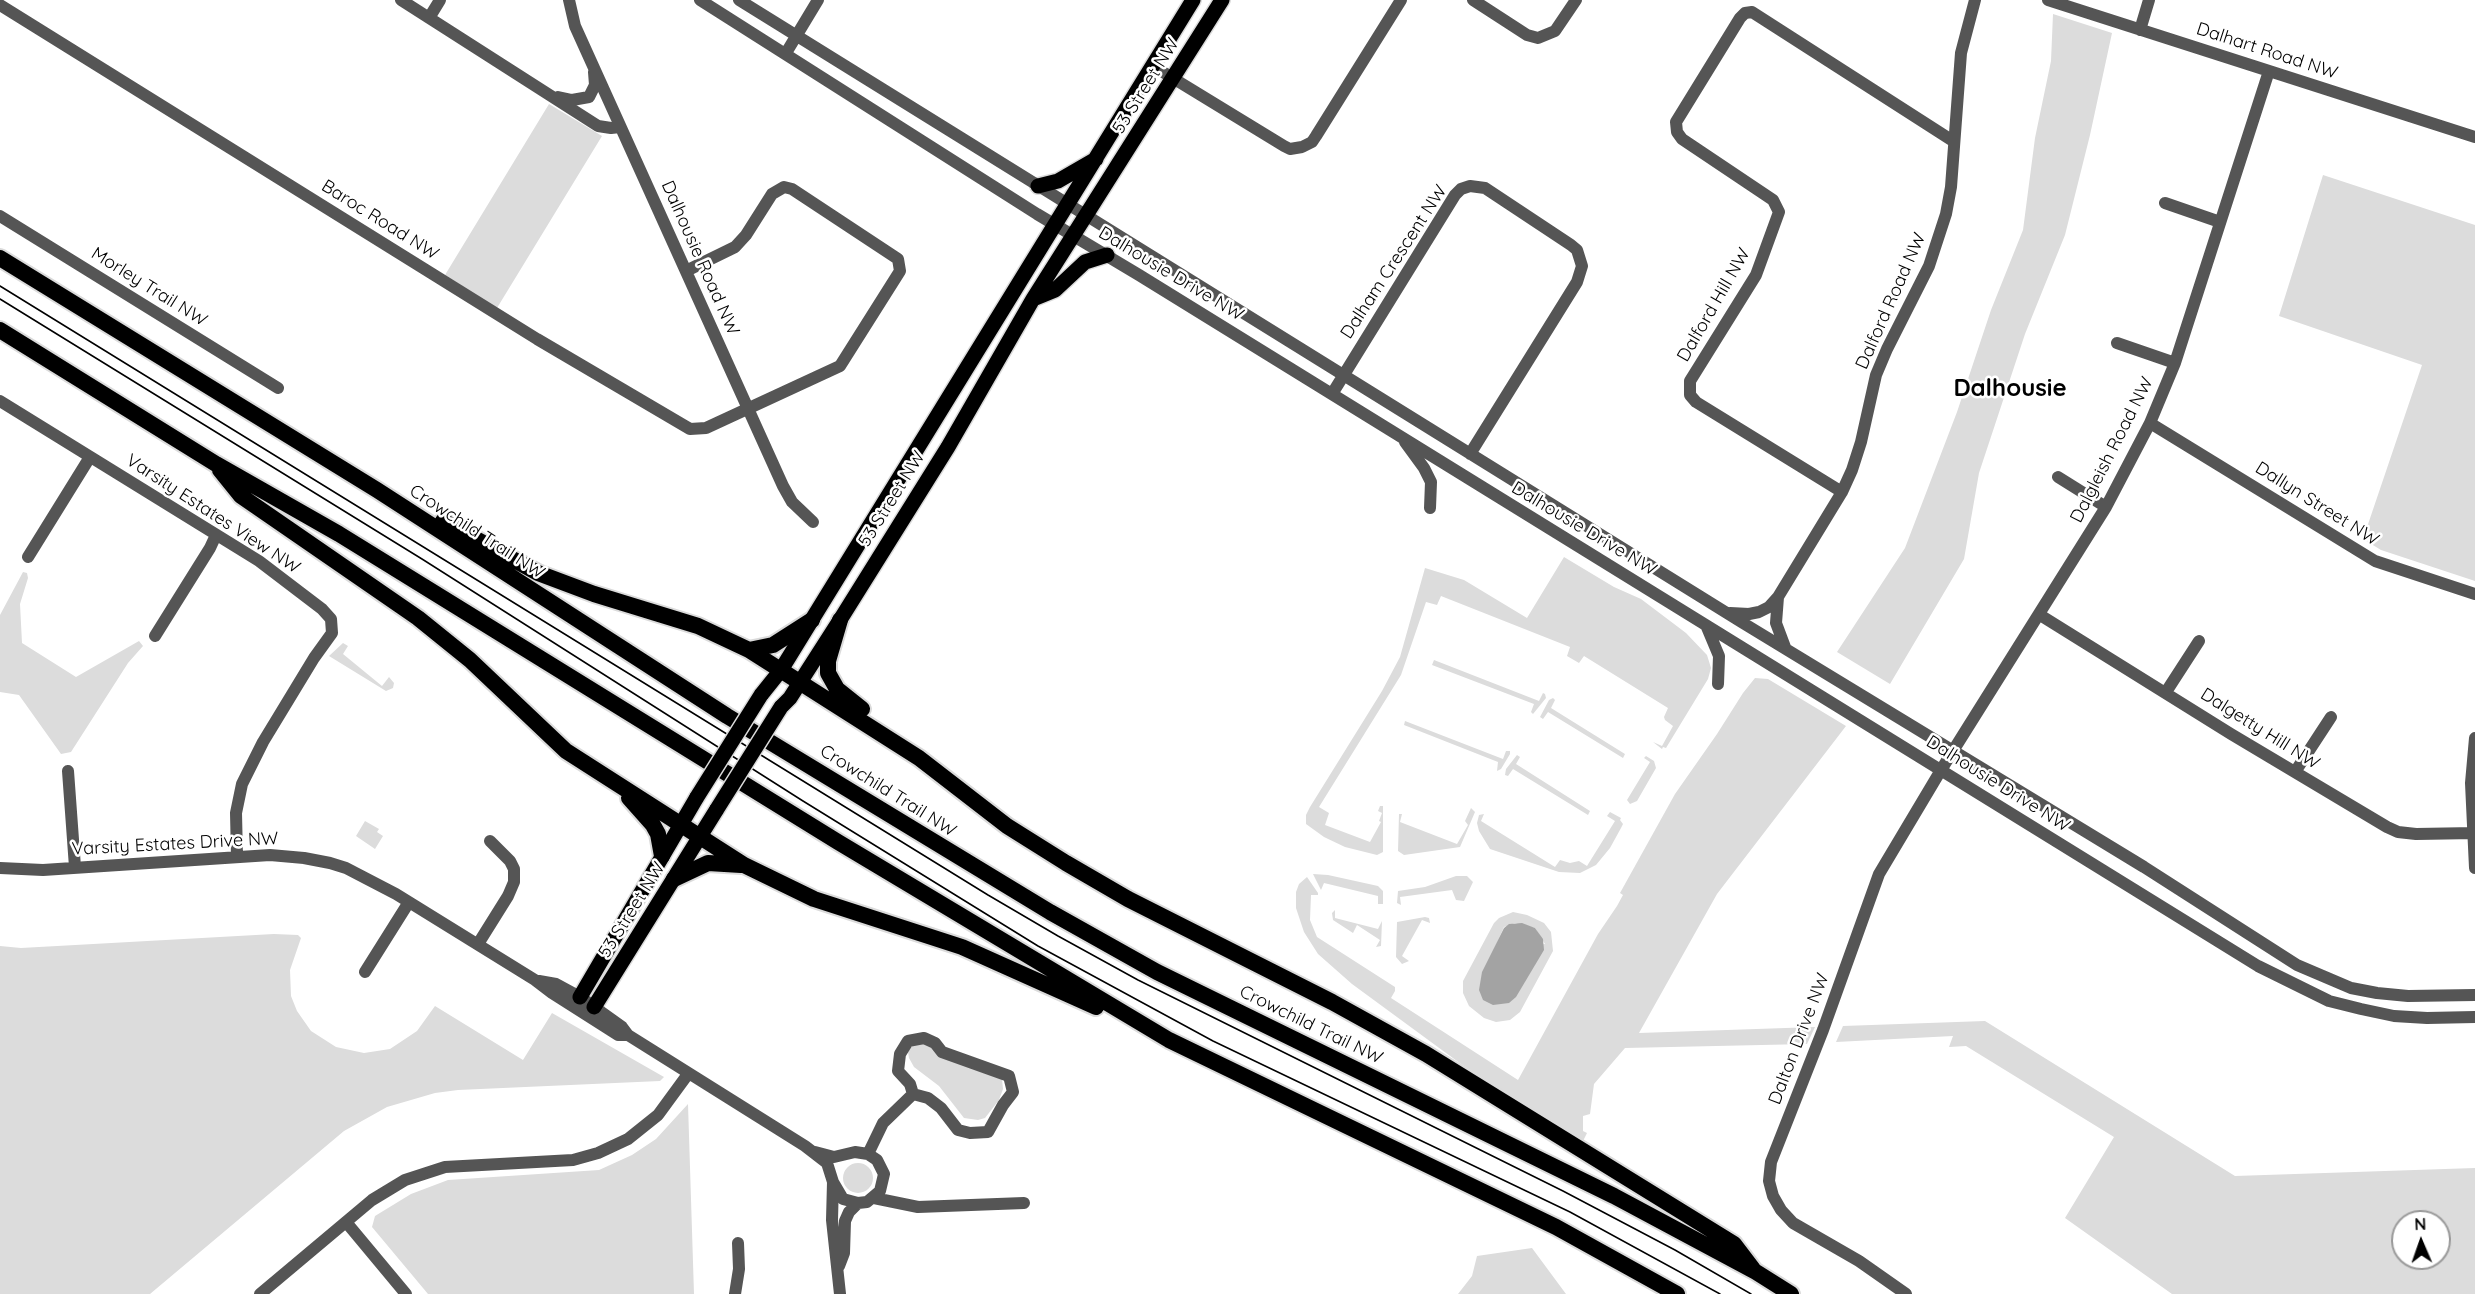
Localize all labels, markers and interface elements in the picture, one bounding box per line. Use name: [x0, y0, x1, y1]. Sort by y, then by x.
street label: Dalhart Road NW: [2194, 18, 2340, 84]
street label: 53 Street NW: [1108, 34, 1184, 138]
street label: Baroc Road NW: [317, 175, 443, 265]
street label: Dalhousie Road NW: [656, 177, 744, 339]
street label: Dalham Crescent NW: [1336, 181, 1452, 343]
street label: Dalhousie Drive NW: [1095, 222, 1247, 326]
street label: Dalford Road NW: [1851, 229, 1931, 373]
street label: Morley Trail NW: [87, 243, 211, 331]
street label: Dalford Hill NW: [1673, 244, 1755, 366]
street label: Dalgleish Road NW: [2066, 374, 2158, 526]
district label: Dalhousie: [1953, 375, 2067, 403]
street label: 53 Street NW: [854, 447, 930, 551]
street label: Varsity Estates View NW: [122, 450, 304, 578]
street label: Dallyn Street NW: [2251, 457, 2383, 551]
street label: Dalhousie Drive NW: [1508, 477, 1660, 581]
street label: Crowchild Trail NW: [405, 480, 549, 584]
street label: Dalgetty Hill NW: [2196, 684, 2324, 774]
street label: Dalhousie Drive NW: [1922, 731, 2074, 837]
street label: Crowchild Trail NW: [816, 740, 960, 842]
street label: Varsity Estates Drive NW: [71, 828, 279, 860]
street label: 53 Street NW: [594, 858, 670, 962]
street label: Dalton Drive NW: [1764, 970, 1834, 1108]
street label: Crowchild Trail NW: [1236, 981, 1386, 1069]
north arrow: [2391, 1210, 2451, 1270]
text: N: [2414, 1214, 2427, 1234]

